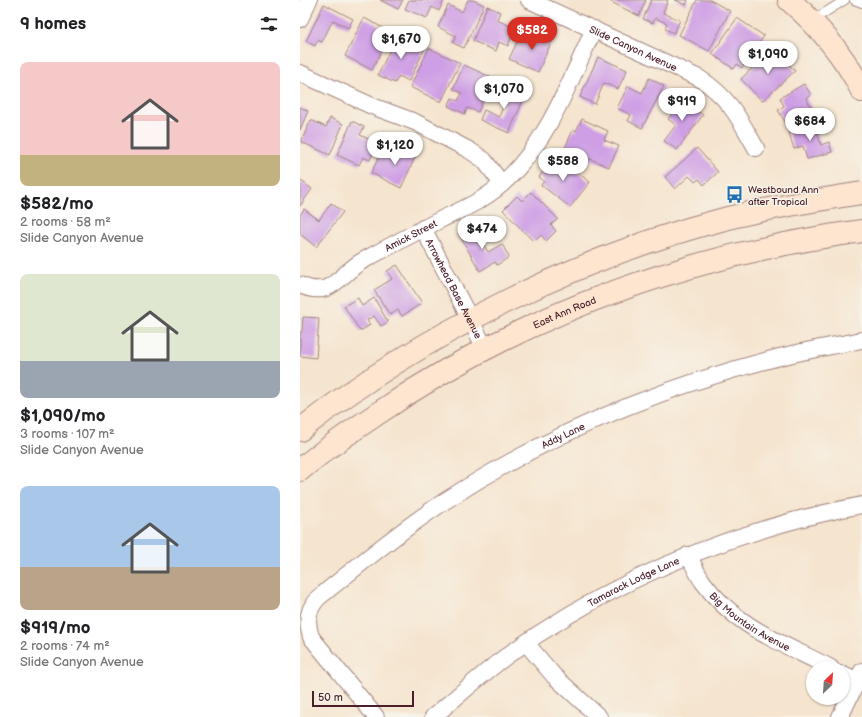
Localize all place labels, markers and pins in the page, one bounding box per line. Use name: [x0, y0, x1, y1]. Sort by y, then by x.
pin: $582: [508, 17, 556, 51]
pin: $1,670: [368, 26, 434, 60]
pin: $1,090: [735, 41, 801, 75]
pin: $1,070: [471, 76, 537, 110]
pin: $919: [658, 88, 706, 122]
pin: $684: [786, 108, 834, 142]
pin: $1,120: [362, 132, 428, 166]
pin: $588: [539, 148, 587, 182]
place label: Westbound Ann after Tropical: [748, 184, 819, 208]
bus stop icon: Westbound Ann after Tropical: [725, 185, 745, 205]
pin: $474: [458, 216, 506, 250]

